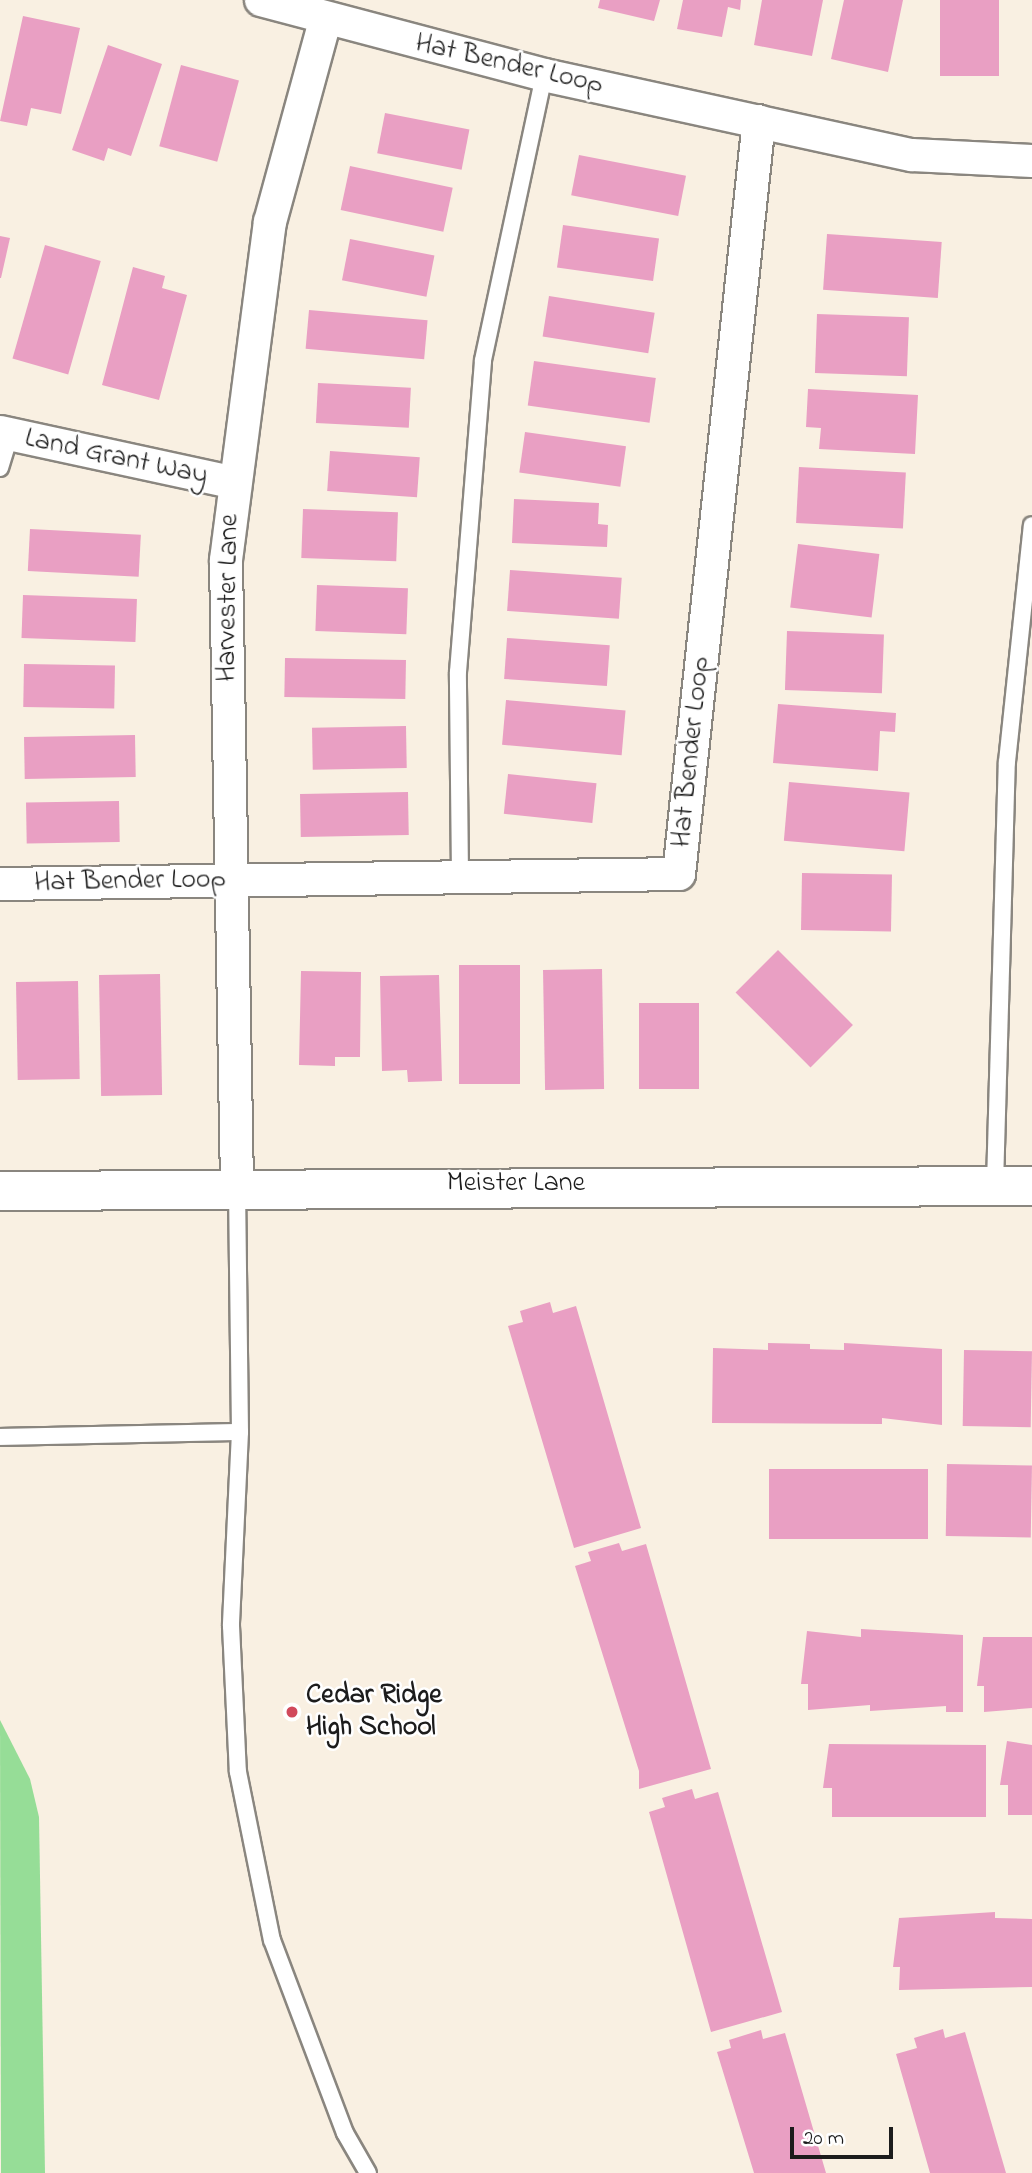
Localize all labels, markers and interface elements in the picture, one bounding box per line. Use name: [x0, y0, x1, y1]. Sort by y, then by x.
street label: Hat Bender Loop: [412, 27, 606, 103]
street label: Land Grant Way: [22, 422, 210, 494]
street label: Harvester Lane: [211, 514, 247, 682]
street label: Hat Bender Loop: [665, 655, 719, 849]
street label: Hat Bender Loop: [34, 864, 226, 900]
street label: Meister Lane: [447, 1167, 585, 1201]
place label: Cedar Ridge High School: [306, 1679, 442, 1745]
marker: Cedar Ridge High School: [284, 1704, 300, 1720]
scale bar: [794, 2114, 897, 2158]
text: 20 m: [803, 2124, 844, 2154]

